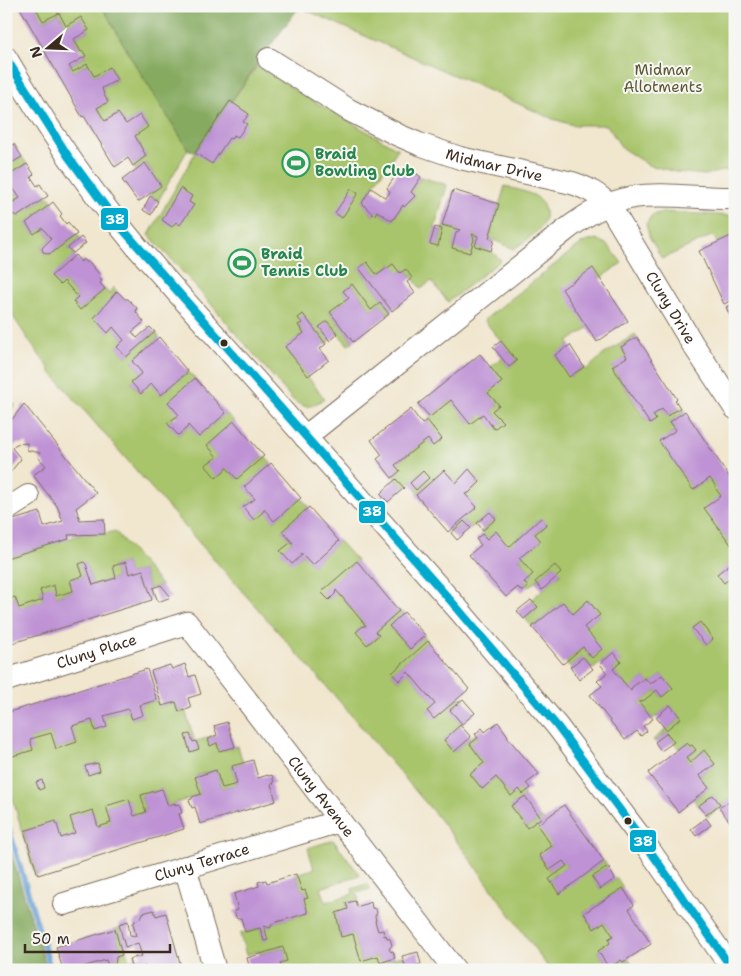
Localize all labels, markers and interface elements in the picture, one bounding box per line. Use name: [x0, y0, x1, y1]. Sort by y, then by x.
north arrow: [22, 22, 72, 72]
text: N: [25, 44, 46, 60]
park label: Midmar Allotments: [623, 60, 703, 97]
place label: Braid Bowling Club: [315, 144, 415, 181]
street label: Midmar Drive: [443, 144, 545, 186]
sports icon: Braid Bowling Club: [281, 148, 311, 178]
line badge: 38: [100, 207, 129, 231]
text: 38: [105, 210, 125, 228]
place label: Braid Tennis Club: [261, 244, 348, 281]
sports icon: Braid Tennis Club: [227, 248, 257, 278]
street label: Cluny Drive: [641, 267, 700, 348]
unlabelled marker: [219, 338, 229, 348]
line badge: 38: [358, 500, 386, 524]
text: 38: [362, 502, 382, 520]
street label: Cluny Place: [54, 629, 139, 673]
street label: Cluny Avenue: [283, 752, 359, 841]
unlabelled marker: [623, 816, 633, 826]
line badge: 38: [629, 829, 657, 853]
text: 38: [633, 832, 653, 850]
street label: Cluny Terrace: [152, 839, 252, 886]
scale bar: [25, 921, 170, 953]
text: 50 m: [32, 929, 70, 949]

